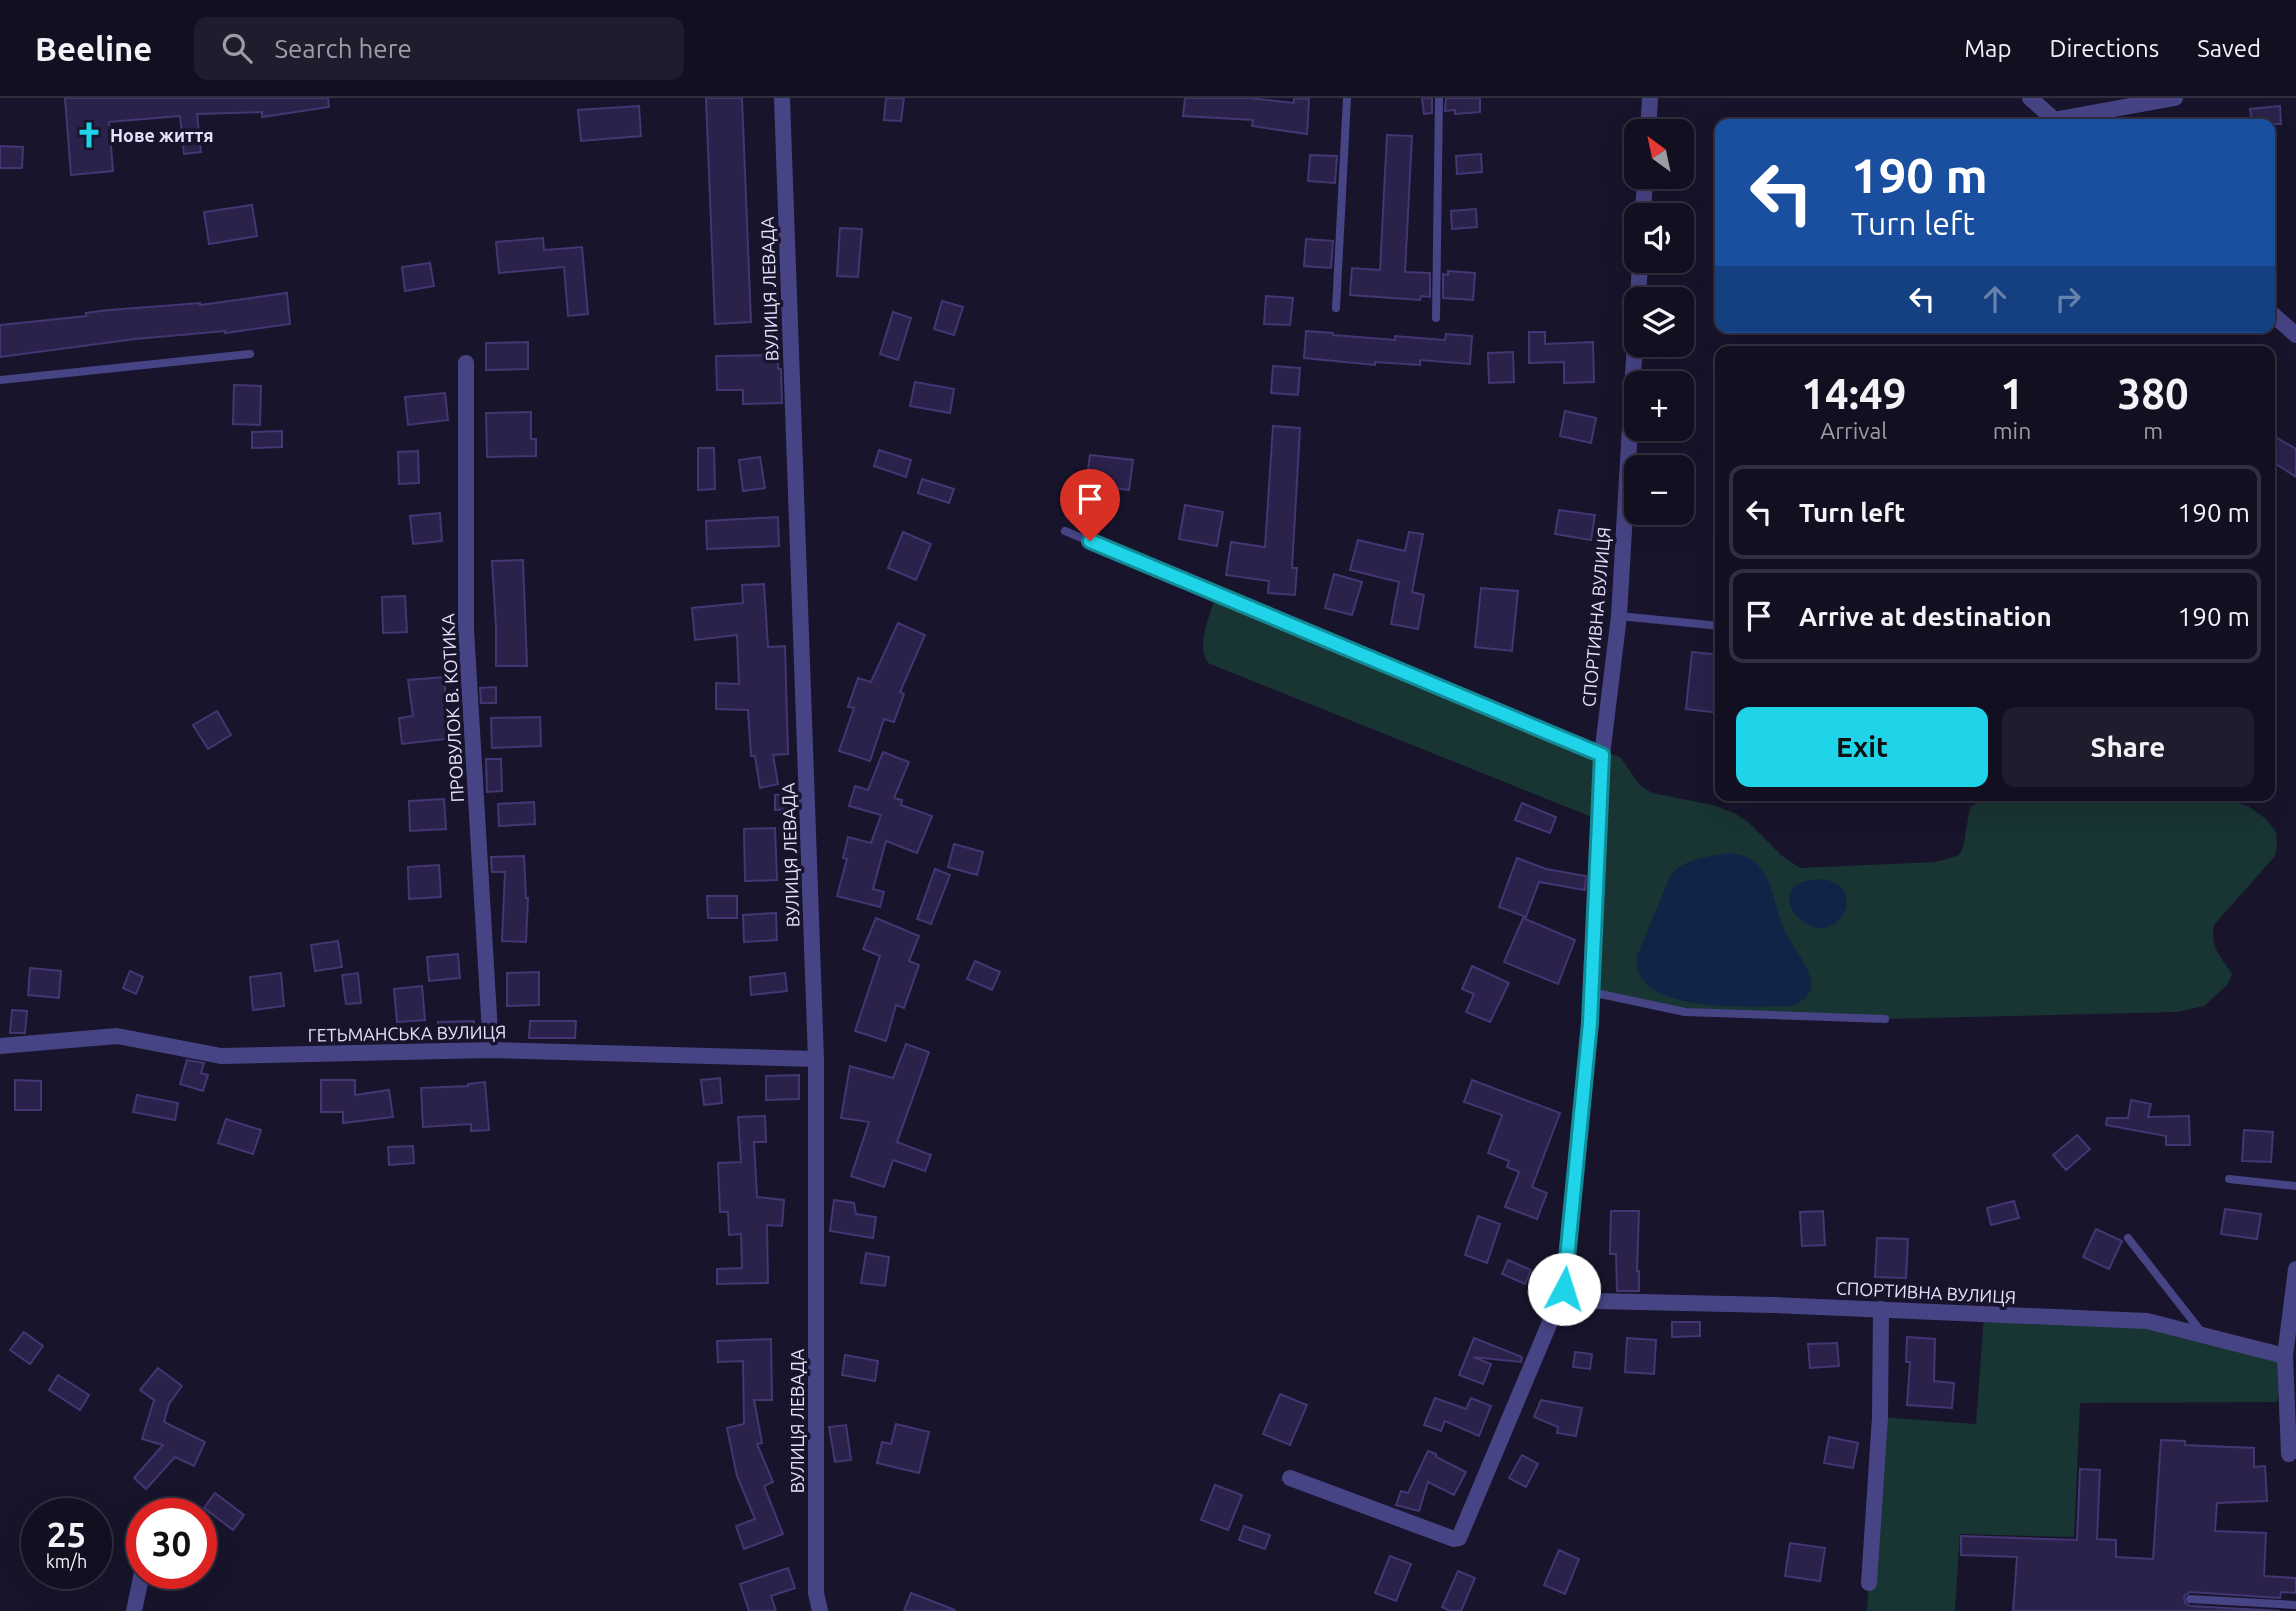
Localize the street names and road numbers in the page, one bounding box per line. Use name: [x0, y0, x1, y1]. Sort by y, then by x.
street label: ВУЛИЦЯ ЛЕВАДА: [756, 216, 782, 362]
street label: СПОРТИВНА ВУЛИЦЯ: [1578, 526, 1614, 708]
street label: ПРОВУЛОК В. КОТИКА: [437, 613, 467, 803]
street label: ВУЛИЦЯ ЛЕВАДА: [777, 782, 803, 928]
street label: ГЕТЬМАНСЬКА ВУЛИЦЯ: [308, 1021, 506, 1045]
street label: СПОРТИВНА ВУЛИЦЯ: [1835, 1277, 2017, 1307]
street label: ВУЛИЦЯ ЛЕВАДА: [787, 1348, 807, 1493]

